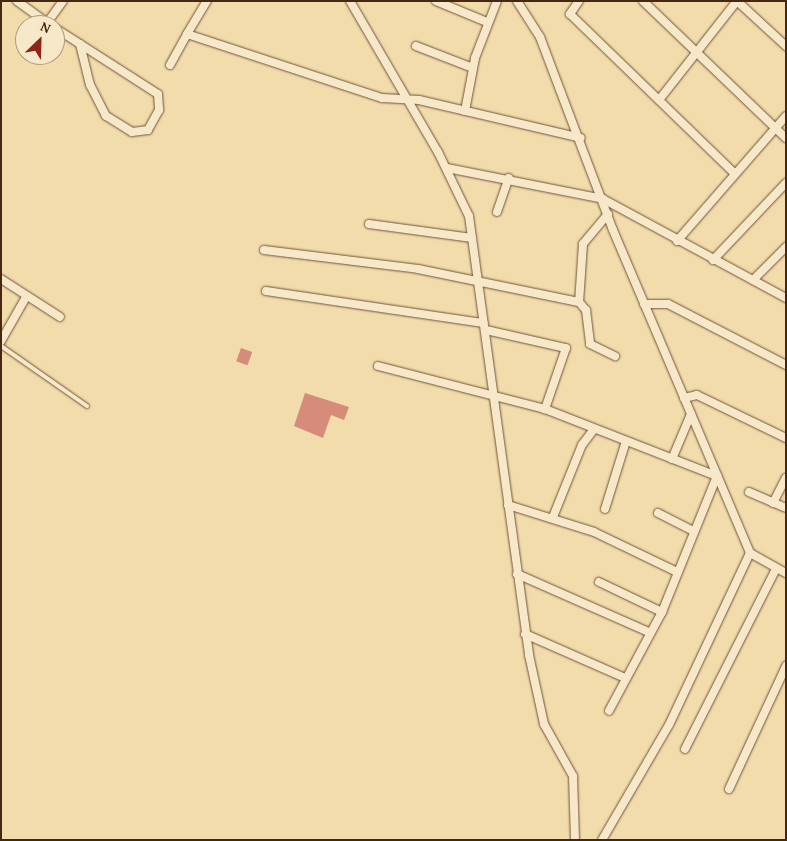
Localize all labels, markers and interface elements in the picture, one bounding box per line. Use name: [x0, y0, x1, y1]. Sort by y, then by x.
north arrow: [15, 15, 65, 65]
text: N: [37, 16, 54, 38]

